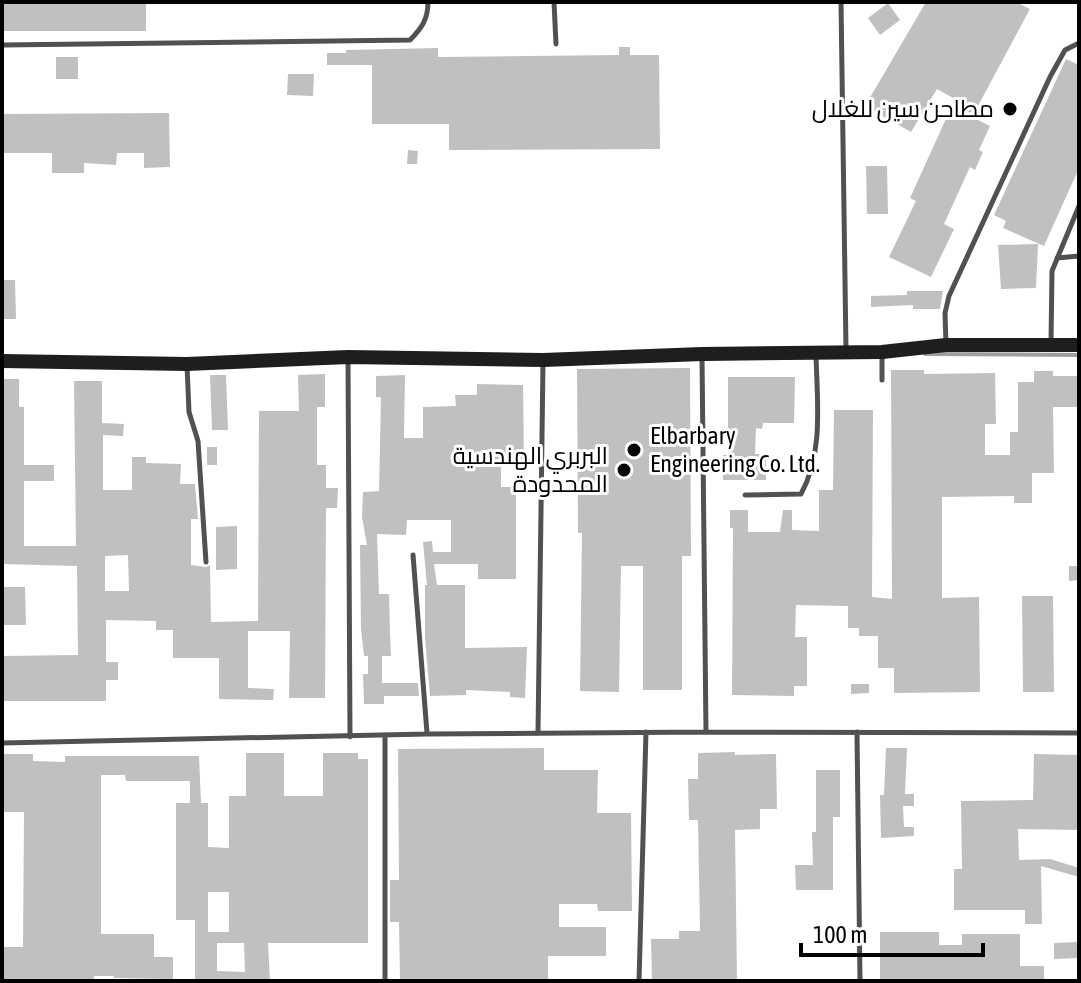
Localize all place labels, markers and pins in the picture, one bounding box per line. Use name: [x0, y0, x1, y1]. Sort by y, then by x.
place label: مطاحن سين للغلال: [812, 95, 994, 123]
marker: مطاحن سين للغلال: [1001, 100, 1019, 118]
place label: Elbarbary Engineering Co. Ltd.: [650, 422, 820, 477]
marker: Elbarbary Engineering Co. Ltd.: [625, 441, 643, 459]
place label: البربري الهندسية المحدودة: [453, 442, 608, 497]
marker: البربري الهندسية المحدودة: [615, 461, 633, 479]

